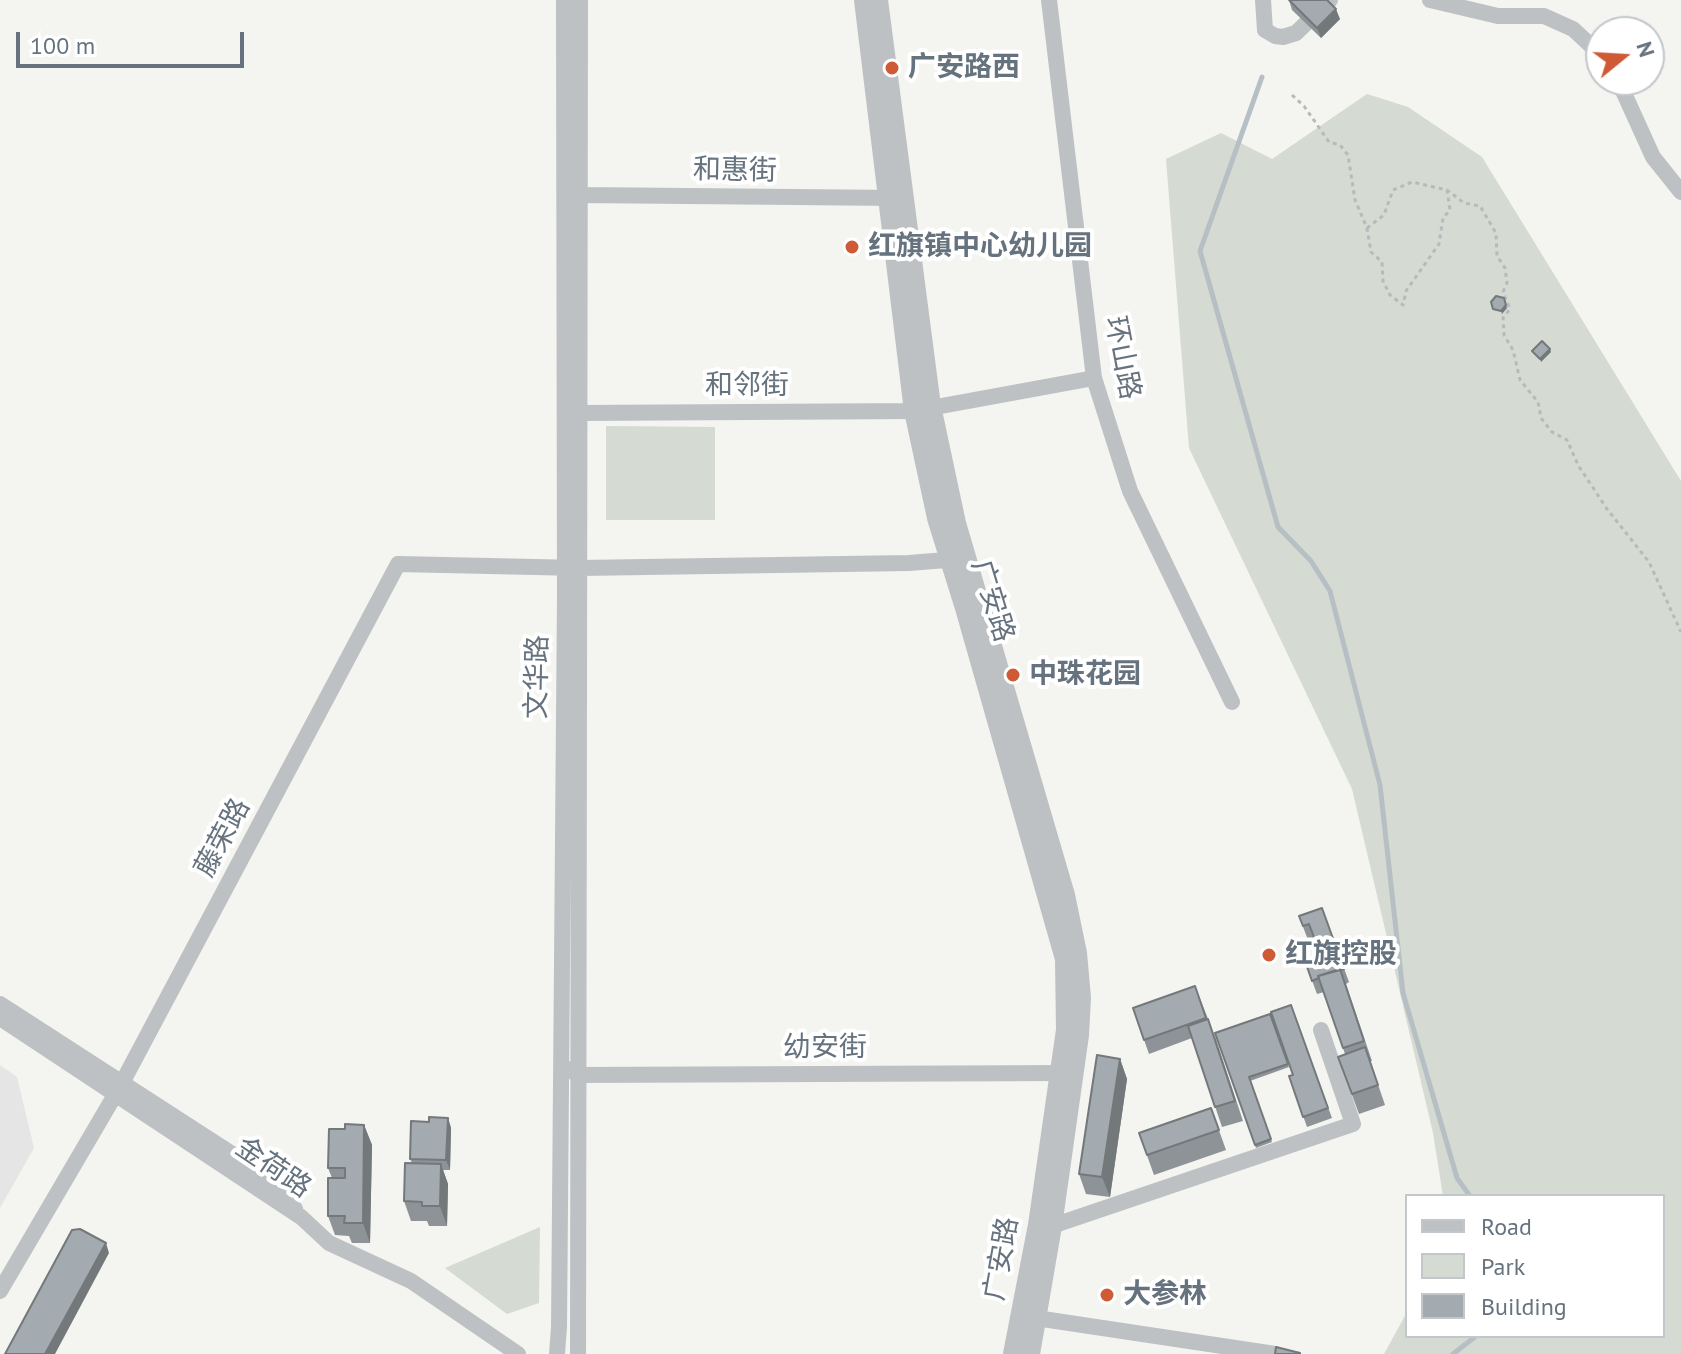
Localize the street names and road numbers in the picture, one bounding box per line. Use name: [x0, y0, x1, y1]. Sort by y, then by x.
street label: 和惠街: [693, 153, 777, 189]
street label: 环山路: [1097, 314, 1147, 402]
street label: 和邻街: [705, 369, 789, 403]
street label: 广安路: [964, 556, 1020, 646]
street label: 文华路: [520, 635, 556, 719]
street label: 藤荣路: [188, 793, 258, 883]
street label: 幼安街: [783, 1031, 867, 1065]
street label: 金荷路: [229, 1131, 317, 1205]
street label: 广安路: [978, 1215, 1026, 1303]

